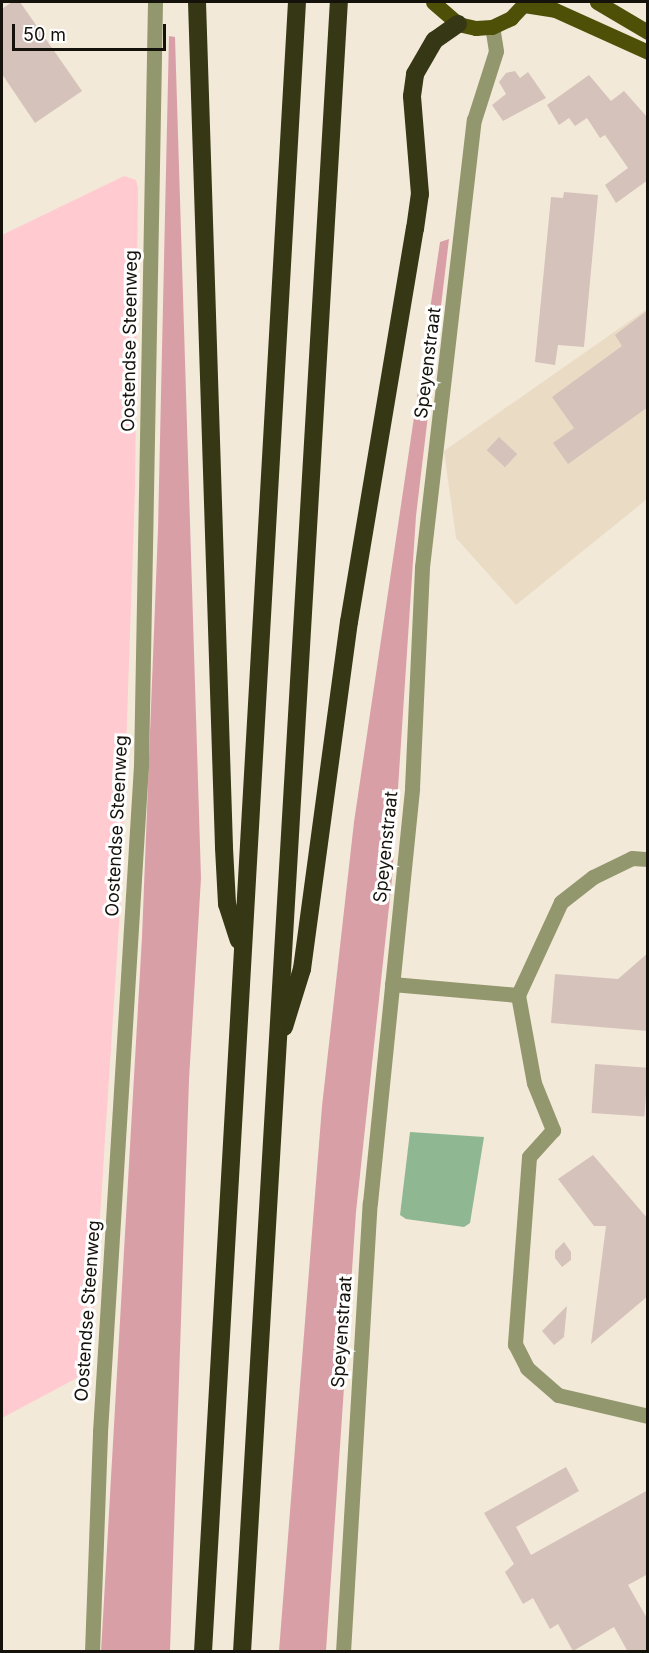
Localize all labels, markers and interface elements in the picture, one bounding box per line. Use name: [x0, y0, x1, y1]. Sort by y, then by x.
scale bar: [15, 12, 170, 50]
text: 50 m: [23, 24, 66, 45]
street label: Oostendse Steenweg: [118, 250, 142, 432]
street label: Speyenstraat: [410, 306, 446, 420]
street label: Oostendse Steenweg: [101, 735, 133, 917]
street label: Speyenstraat: [369, 790, 403, 904]
street label: Oostendse Steenweg: [71, 1220, 105, 1402]
street label: Speyenstraat: [327, 1275, 357, 1389]

